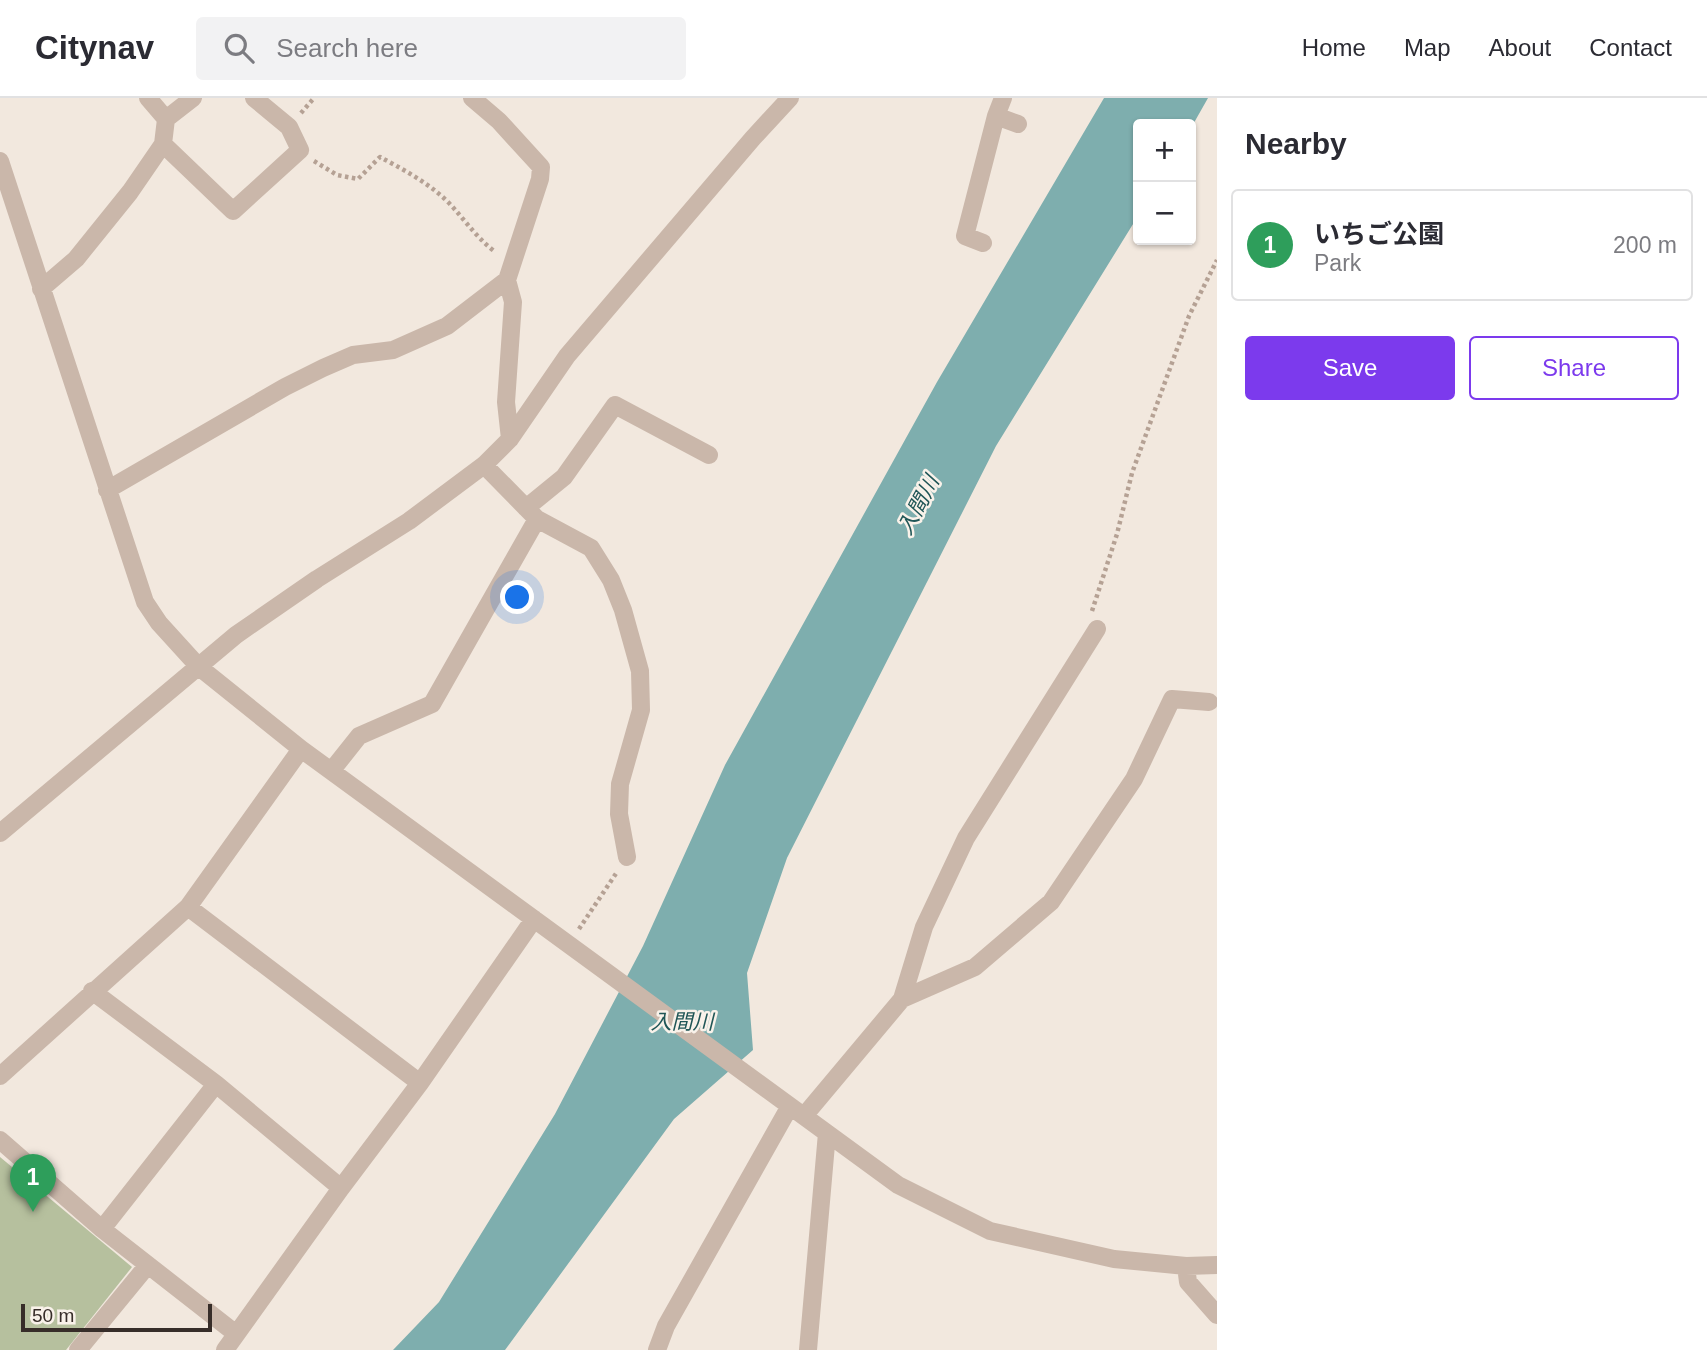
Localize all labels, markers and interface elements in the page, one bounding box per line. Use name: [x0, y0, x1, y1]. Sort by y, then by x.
search box: [196, 17, 686, 80]
text: Citynav: [35, 29, 154, 66]
icon: search: [220, 29, 258, 67]
text: Search here: [276, 33, 418, 63]
text: Home: [1302, 34, 1366, 61]
text: Map: [1404, 34, 1451, 61]
text: About: [1489, 34, 1551, 61]
text: Contact: [1589, 34, 1672, 61]
map controls: [1133, 119, 1196, 245]
button: +: [1133, 119, 1196, 182]
text: Nearby: [1245, 127, 1347, 160]
button: −: [1133, 182, 1196, 245]
text: いちご公園: [1314, 219, 1444, 249]
text: 1: [1264, 232, 1276, 258]
text: 200 m: [1613, 232, 1677, 258]
text: Park: [1314, 250, 1361, 276]
button: Save: [1245, 336, 1455, 400]
button: Share: [1469, 336, 1679, 400]
water label: 入間川: [893, 470, 944, 538]
your location: [500, 580, 534, 614]
water label: 入間川: [651, 1010, 715, 1033]
pin: 1: [10, 1154, 56, 1212]
scale bar: [21, 1301, 212, 1333]
text: 50 m: [32, 1305, 74, 1326]

